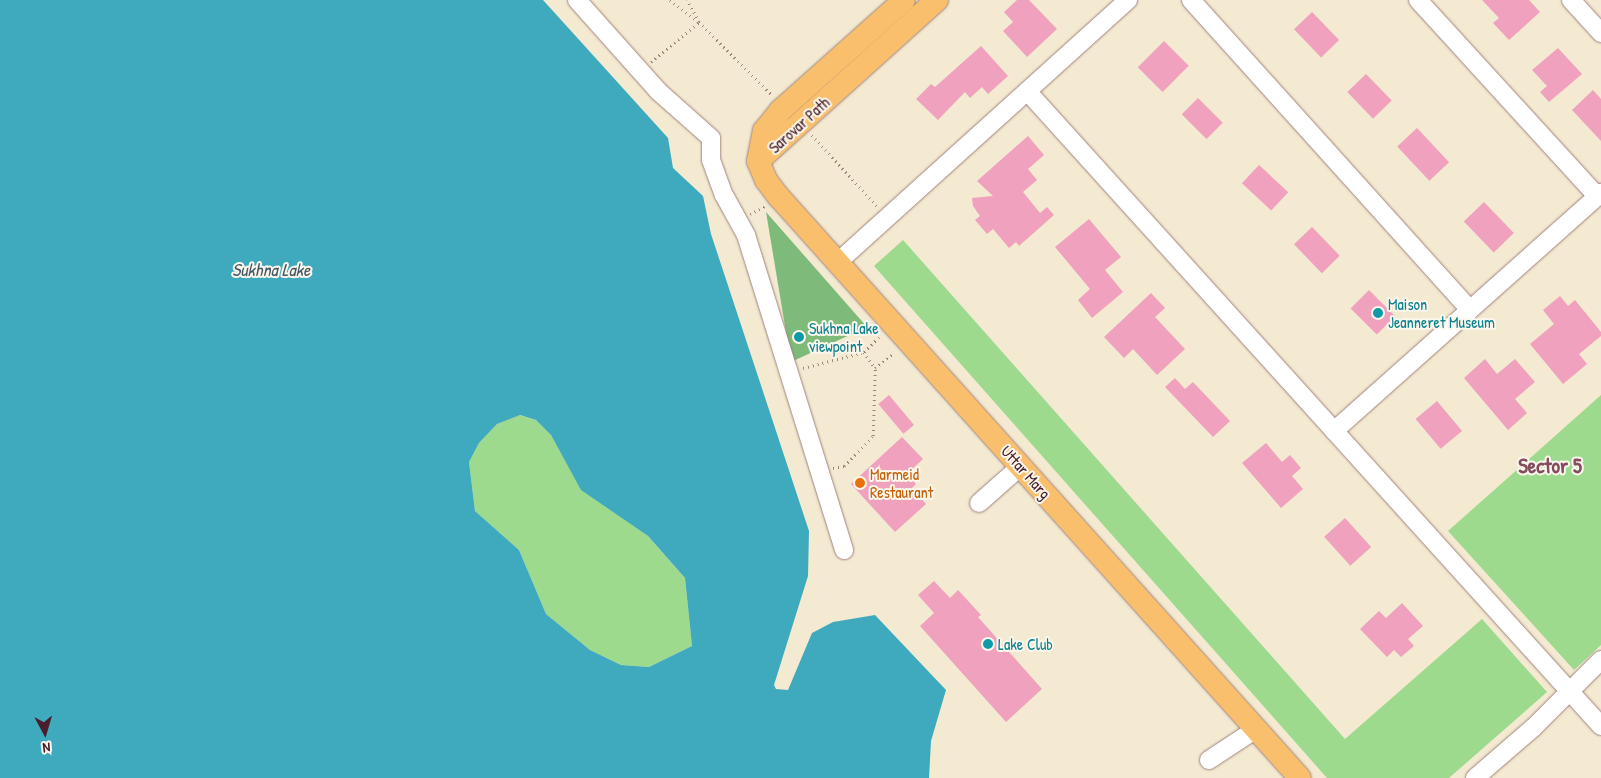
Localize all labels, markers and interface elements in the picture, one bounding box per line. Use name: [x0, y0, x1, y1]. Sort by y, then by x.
street label: Sarovar Path: [765, 93, 833, 157]
water label: Sukhna Lake: [232, 259, 310, 281]
place label: Maison Jeanneret Museum: [1388, 294, 1495, 332]
marker: Maison Jeanneret Museum: [1372, 307, 1384, 319]
place label: Sukhna Lake viewpoint: [809, 318, 879, 356]
marker: Sukhna Lake viewpoint: [793, 331, 805, 343]
street label: Uttar Marg: [997, 441, 1055, 503]
district label: Sector 5: [1518, 453, 1582, 479]
place label: Marmeid Restaurant: [870, 464, 933, 502]
marker: Marmeid Restaurant: [854, 477, 866, 489]
place label: Lake Club: [998, 634, 1053, 654]
marker: Lake Club: [982, 638, 994, 650]
north arrow: [20, 708, 70, 758]
text: N: [42, 739, 51, 758]

